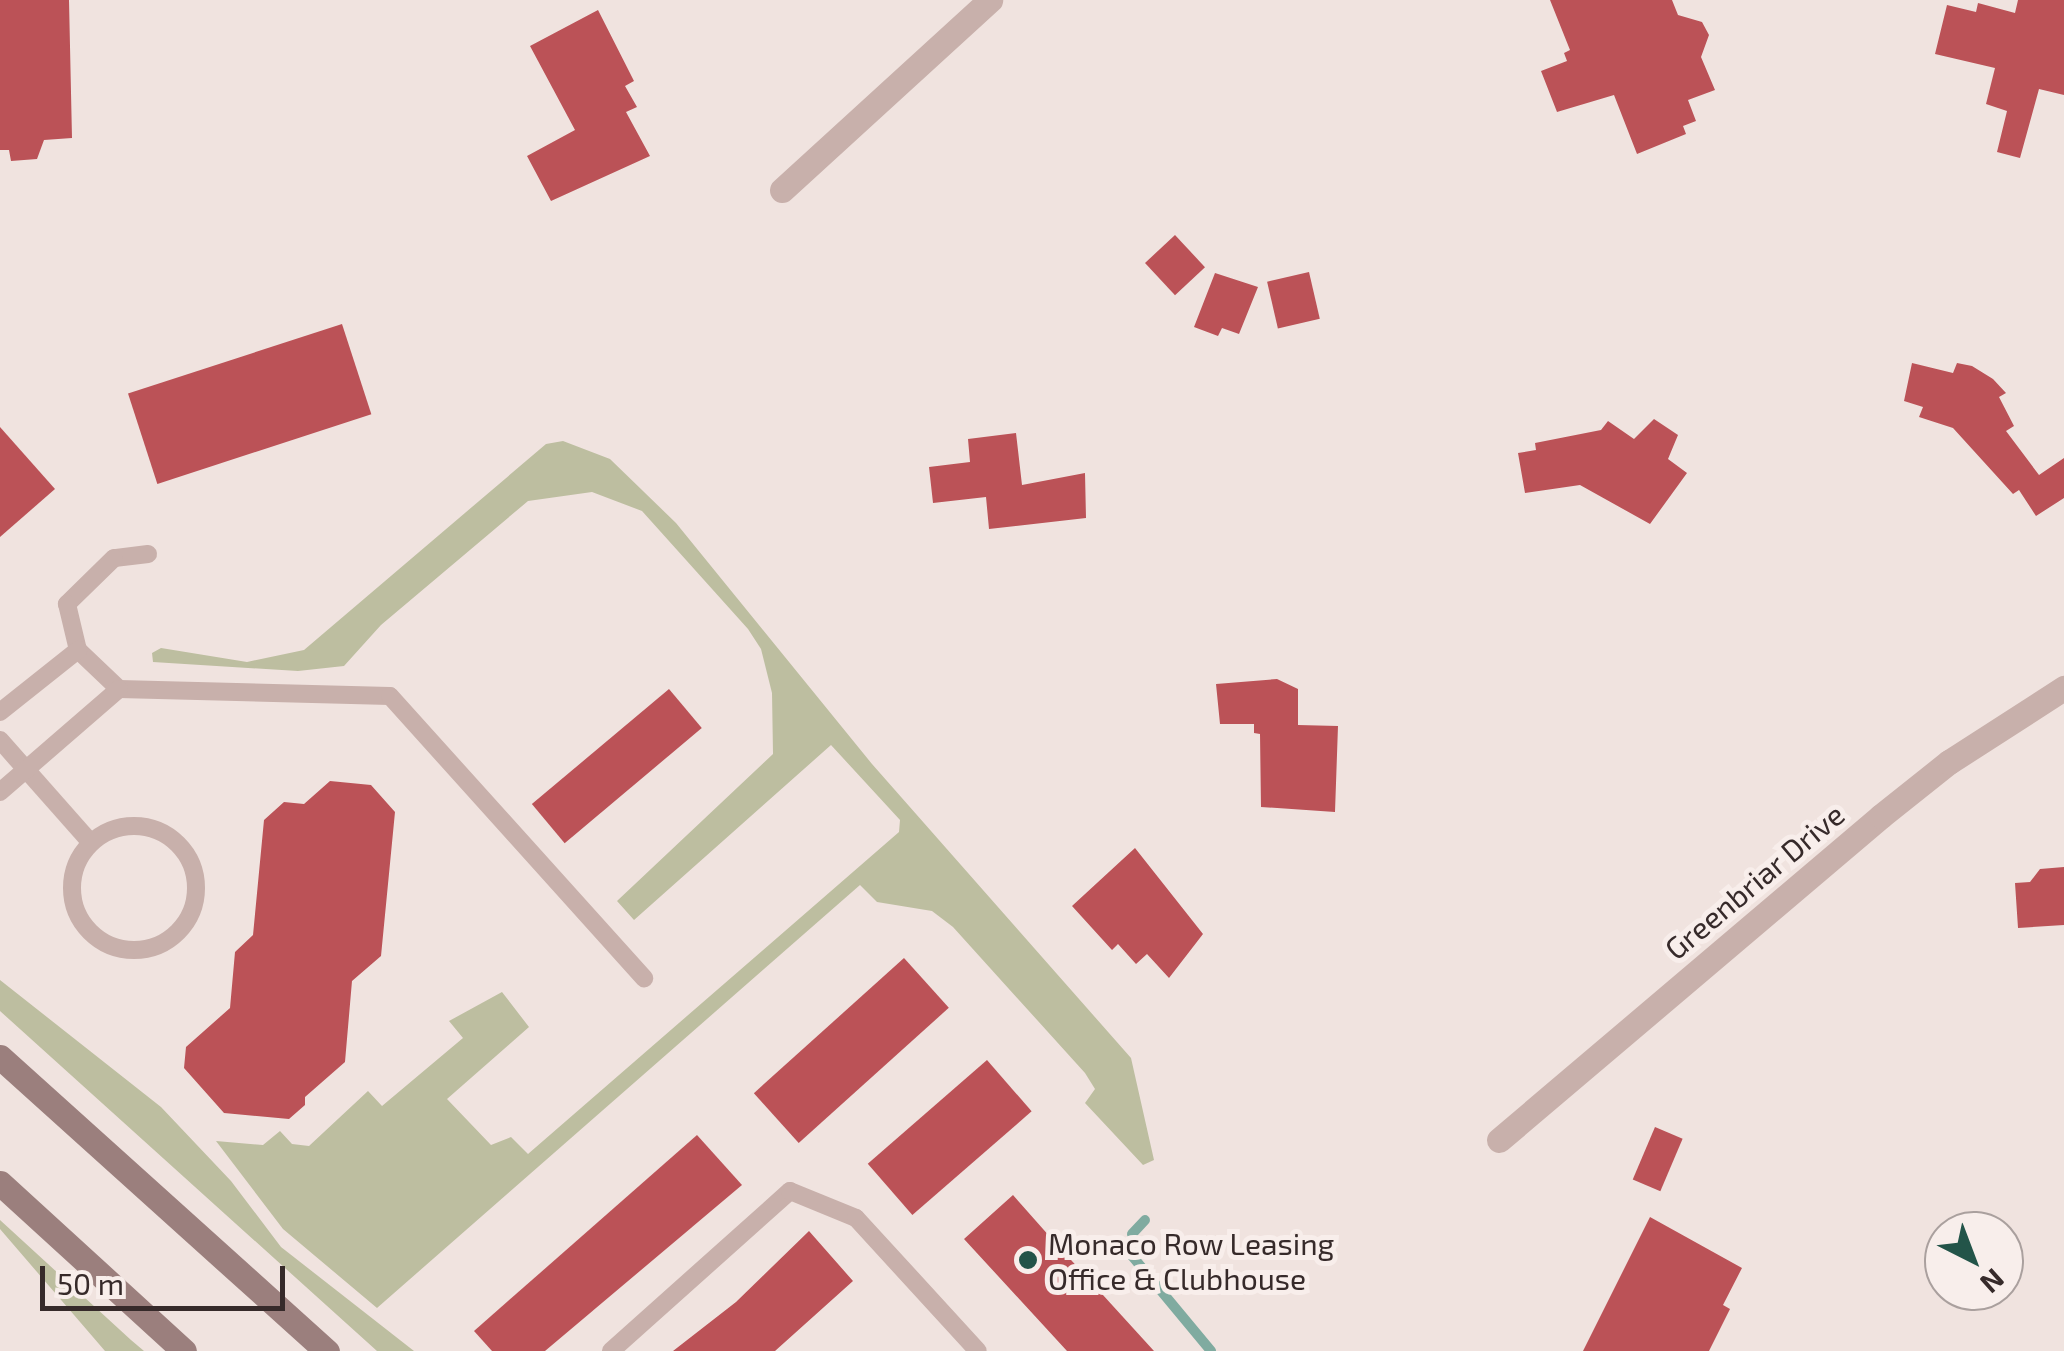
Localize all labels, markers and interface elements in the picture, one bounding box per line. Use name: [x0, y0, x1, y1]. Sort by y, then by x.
street label: Greenbriar Drive: [1657, 796, 1851, 966]
north arrow: [1924, 1211, 2024, 1311]
place label: Monaco Row Leasing Office & Clubhouse: [1048, 1225, 1335, 1296]
scale bar: [45, 1246, 290, 1308]
marker: Monaco Row Leasing Office & Clubhouse: [1017, 1249, 1039, 1271]
text: N: [1974, 1262, 2012, 1301]
text: 50 m: [57, 1265, 124, 1301]

